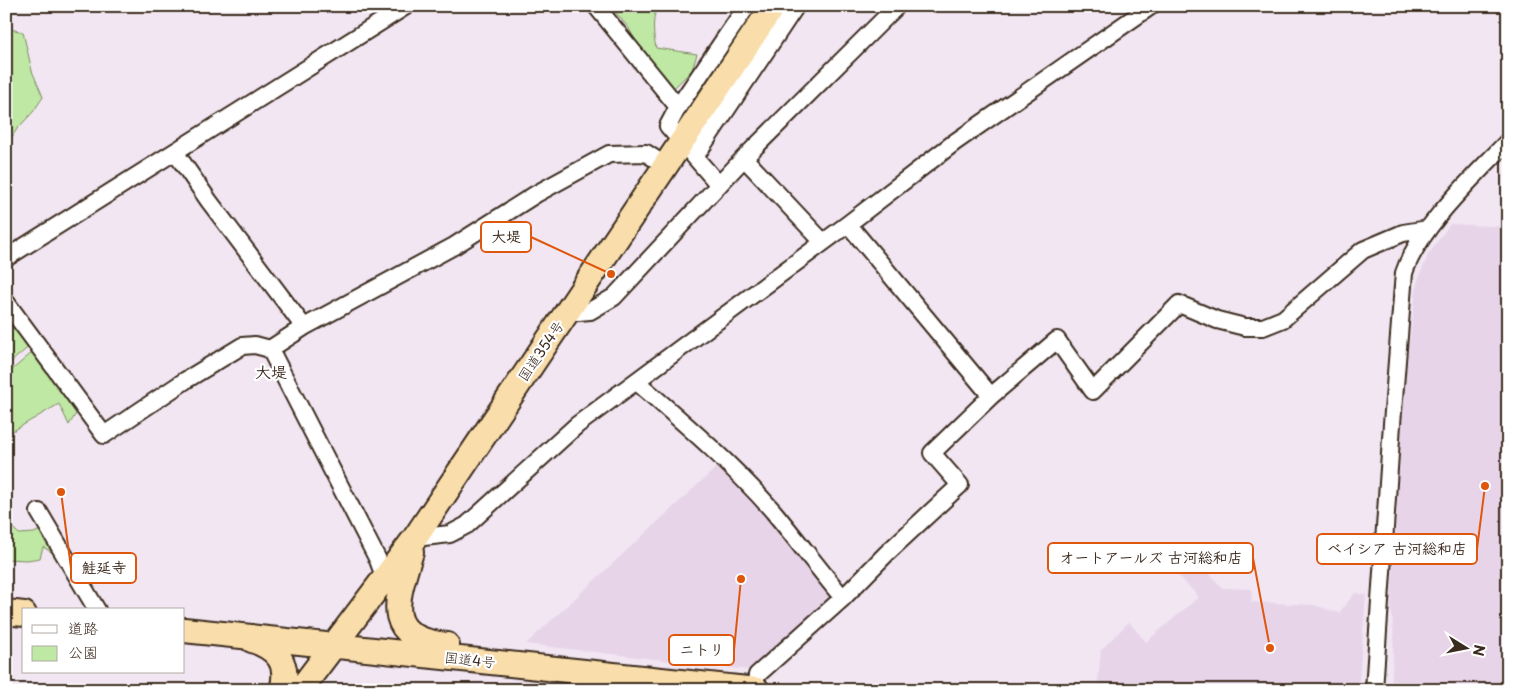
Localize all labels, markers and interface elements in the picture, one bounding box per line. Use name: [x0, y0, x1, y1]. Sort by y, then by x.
callout: 大堤: [481, 222, 531, 252]
text: 大堤: [491, 224, 521, 247]
street label: 国道354号: [513, 316, 569, 385]
district label: 大堤: [255, 359, 287, 383]
callout: ベイシア 古河総和店: [1317, 534, 1477, 564]
text: ベイシア 古河総和店: [1327, 536, 1467, 559]
callout: オートアールズ 古河総和店: [1048, 543, 1253, 573]
text: オートアールズ 古河総和店: [1059, 545, 1243, 568]
callout: 鮭延寺: [71, 553, 136, 583]
text: 鮭延寺: [81, 555, 127, 578]
legend: [22, 608, 185, 674]
text: 道路: [68, 616, 98, 639]
north arrow: [1442, 624, 1492, 674]
callout: ニトリ: [669, 635, 734, 665]
text: ニトリ: [679, 637, 725, 660]
text: 公園: [68, 640, 98, 663]
text: N: [1468, 643, 1491, 658]
street label: 国道4号: [443, 646, 497, 673]

